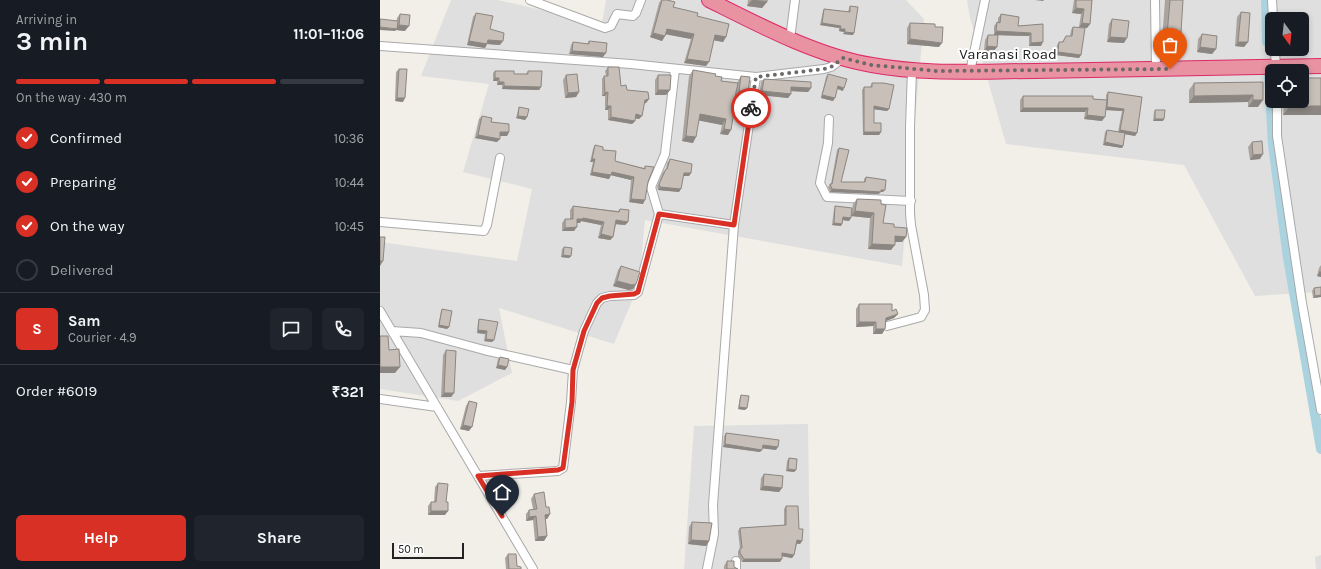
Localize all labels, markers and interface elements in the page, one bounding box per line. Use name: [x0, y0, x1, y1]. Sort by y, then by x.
text: Arriving in: [16, 12, 77, 27]
north arrow: [1265, 12, 1309, 56]
map controls: [1265, 12, 1309, 108]
text: 11:01–11:06: [293, 25, 364, 43]
text: 3 min: [16, 26, 88, 57]
pin: [1153, 28, 1187, 69]
icon: bag: [1159, 34, 1181, 56]
street label: Varanasi Road: [959, 45, 1057, 63]
button: locate: [1265, 64, 1309, 108]
courier: [731, 88, 771, 128]
text: On the way · 430 m: [16, 90, 127, 105]
icon: bike: [740, 97, 762, 119]
icon: check: [16, 127, 38, 149]
text: Confirmed: [50, 129, 122, 147]
text: 10:36: [334, 131, 364, 146]
icon: check: [16, 171, 38, 193]
text: Preparing: [50, 173, 116, 191]
text: 10:44: [334, 175, 364, 190]
icon: check: [16, 215, 38, 237]
text: On the way: [50, 217, 124, 235]
text: 10:45: [334, 219, 364, 234]
text: Delivered: [50, 261, 114, 279]
button: chat: [270, 308, 312, 350]
button: phone: [322, 308, 364, 350]
text: Sam: [68, 312, 101, 330]
text: S: [32, 320, 42, 338]
text: Courier · 4.9: [68, 330, 137, 345]
text: Order #6019: [16, 382, 97, 400]
text: ₹321: [332, 383, 364, 401]
pin: [485, 475, 519, 516]
icon: home: [491, 481, 513, 503]
button: Help: [16, 515, 186, 561]
button: Share: [194, 515, 364, 561]
scale bar: [392, 541, 464, 560]
text: 50 m: [398, 543, 424, 556]

